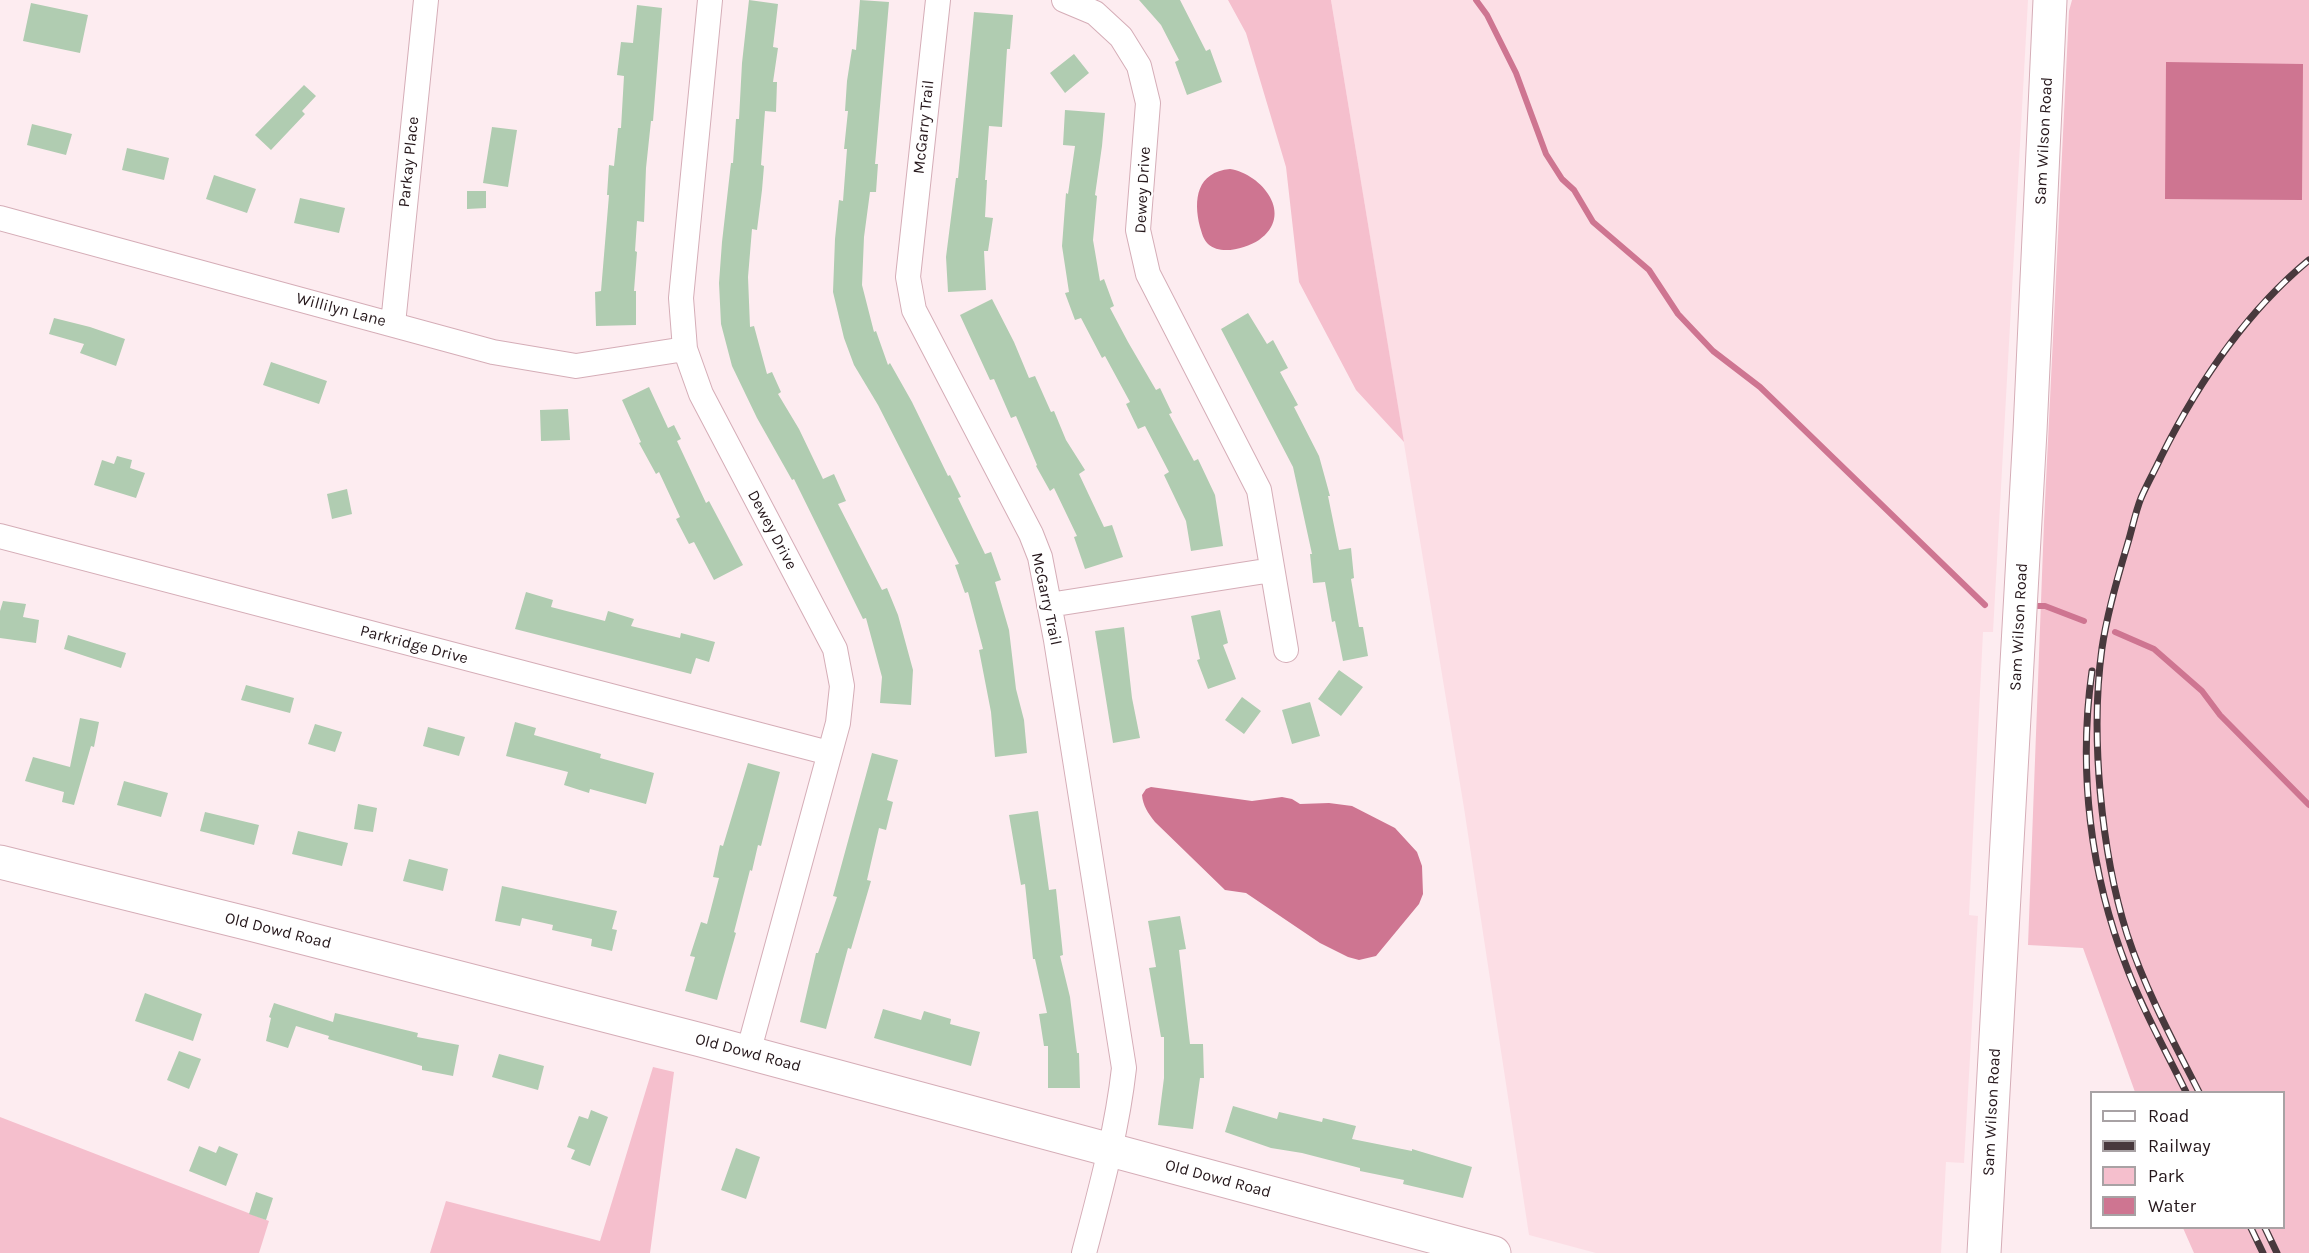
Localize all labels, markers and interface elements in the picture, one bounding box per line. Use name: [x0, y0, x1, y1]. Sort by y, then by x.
street label: Sam Wilson Road: [2031, 76, 2057, 206]
street label: McGarry Trail: [910, 79, 938, 175]
street label: Parkay Place: [395, 116, 423, 208]
street label: Dewey Drive: [1131, 146, 1155, 234]
street label: Willilyn Lane: [294, 289, 388, 331]
street label: Dewey Drive: [743, 487, 801, 573]
street label: McGarry Trail: [1027, 551, 1065, 647]
street label: Sam Wilson Road: [2006, 562, 2032, 692]
street label: Parkridge Drive: [358, 621, 470, 669]
street label: Old Dowd Road: [223, 908, 333, 954]
street label: Old Dowd Road: [693, 1030, 803, 1076]
street label: Sam Wilson Road: [1979, 1047, 2005, 1177]
legend: [2090, 1091, 2285, 1229]
text: Road: [2148, 1105, 2189, 1127]
text: Railway: [2148, 1135, 2211, 1157]
street label: Old Dowd Road: [1163, 1156, 1273, 1202]
text: Park: [2148, 1165, 2185, 1187]
text: Water: [2148, 1195, 2196, 1217]

